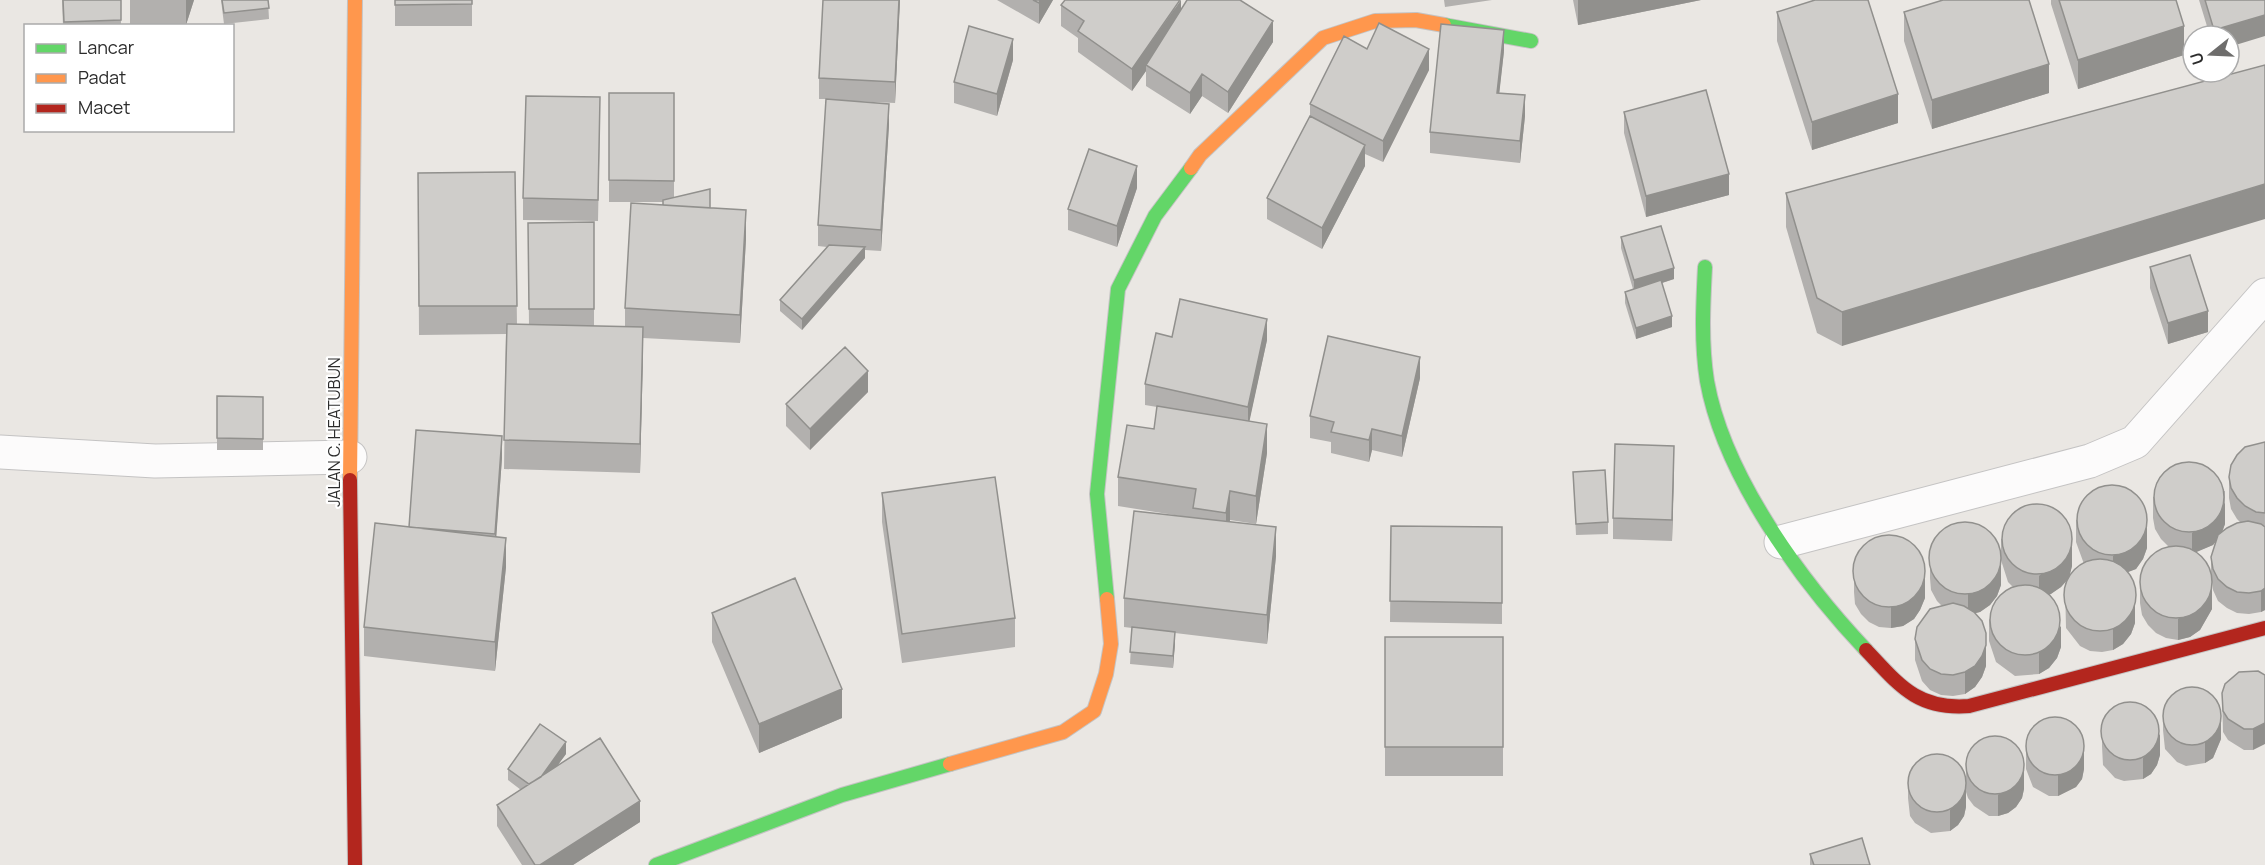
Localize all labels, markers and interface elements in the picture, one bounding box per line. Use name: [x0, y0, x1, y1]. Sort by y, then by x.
legend: [24, 24, 234, 132]
north arrow: [2181, 24, 2241, 84]
text: Lancar: [78, 35, 135, 59]
text: U: [2184, 50, 2209, 68]
text: Padat: [78, 65, 126, 89]
text: Macet: [78, 95, 131, 119]
street label: JALAN C. HEATUBUN: [323, 357, 345, 507]

